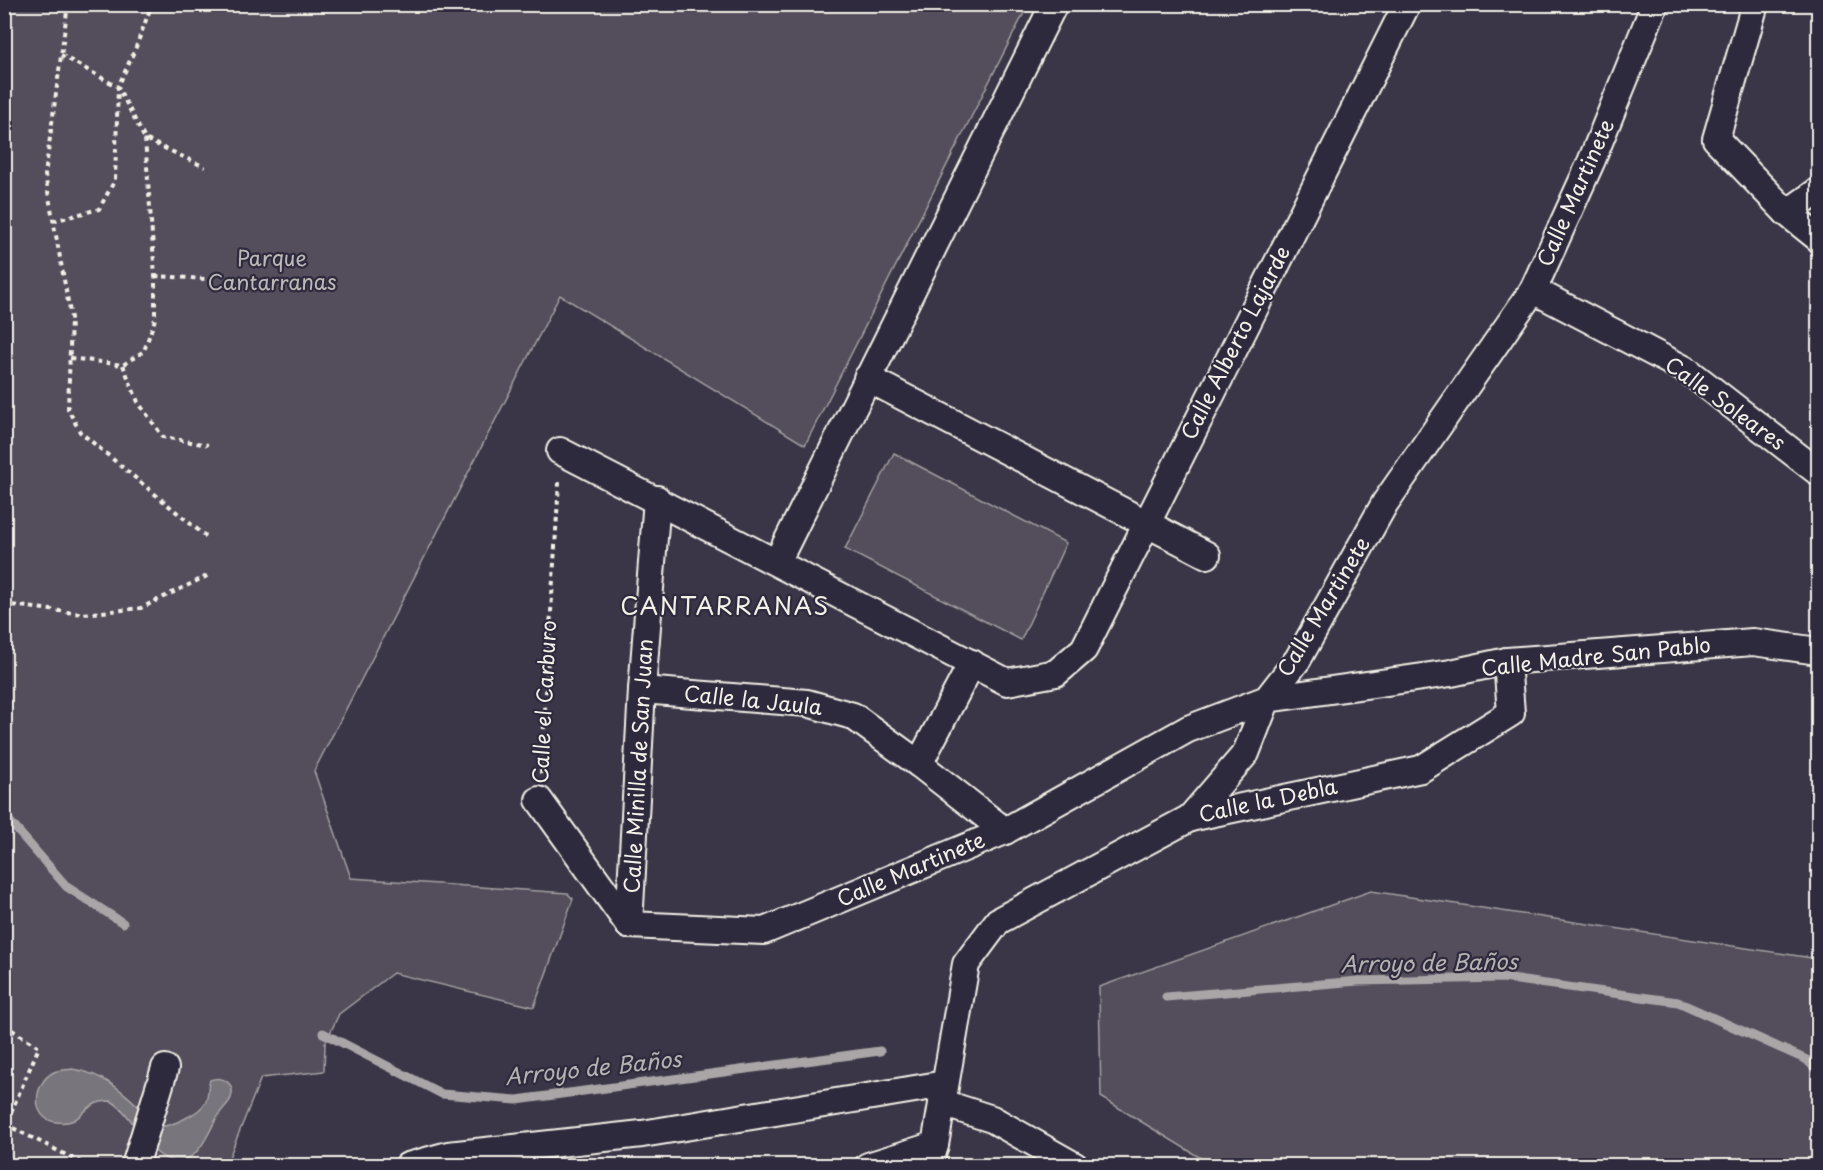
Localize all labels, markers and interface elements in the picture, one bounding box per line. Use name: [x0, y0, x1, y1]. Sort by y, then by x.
street label: Calle Martinete: [1527, 113, 1621, 271]
street label: Calle Alberto Lajarde: [1171, 239, 1297, 445]
park label: Parque Cantarranas: [207, 241, 337, 297]
street label: Calle Soleares: [1659, 348, 1793, 457]
street label: Calle Martinete: [1268, 530, 1377, 682]
district label: CANTARRANAS: [620, 587, 830, 623]
street label: Calle el Carburo: [523, 619, 563, 784]
street label: Calle Madre San Pablo: [1479, 627, 1712, 683]
street label: Calle Minilla de San Juan: [614, 638, 660, 894]
street label: Calle la Jaula: [683, 676, 824, 722]
street label: Calle la Debla: [1195, 769, 1340, 829]
street label: Calle Martinete: [831, 823, 989, 914]
water label: Arroyo de Baños: [1340, 943, 1520, 980]
water label: Arroyo de Baños: [503, 1041, 684, 1092]

